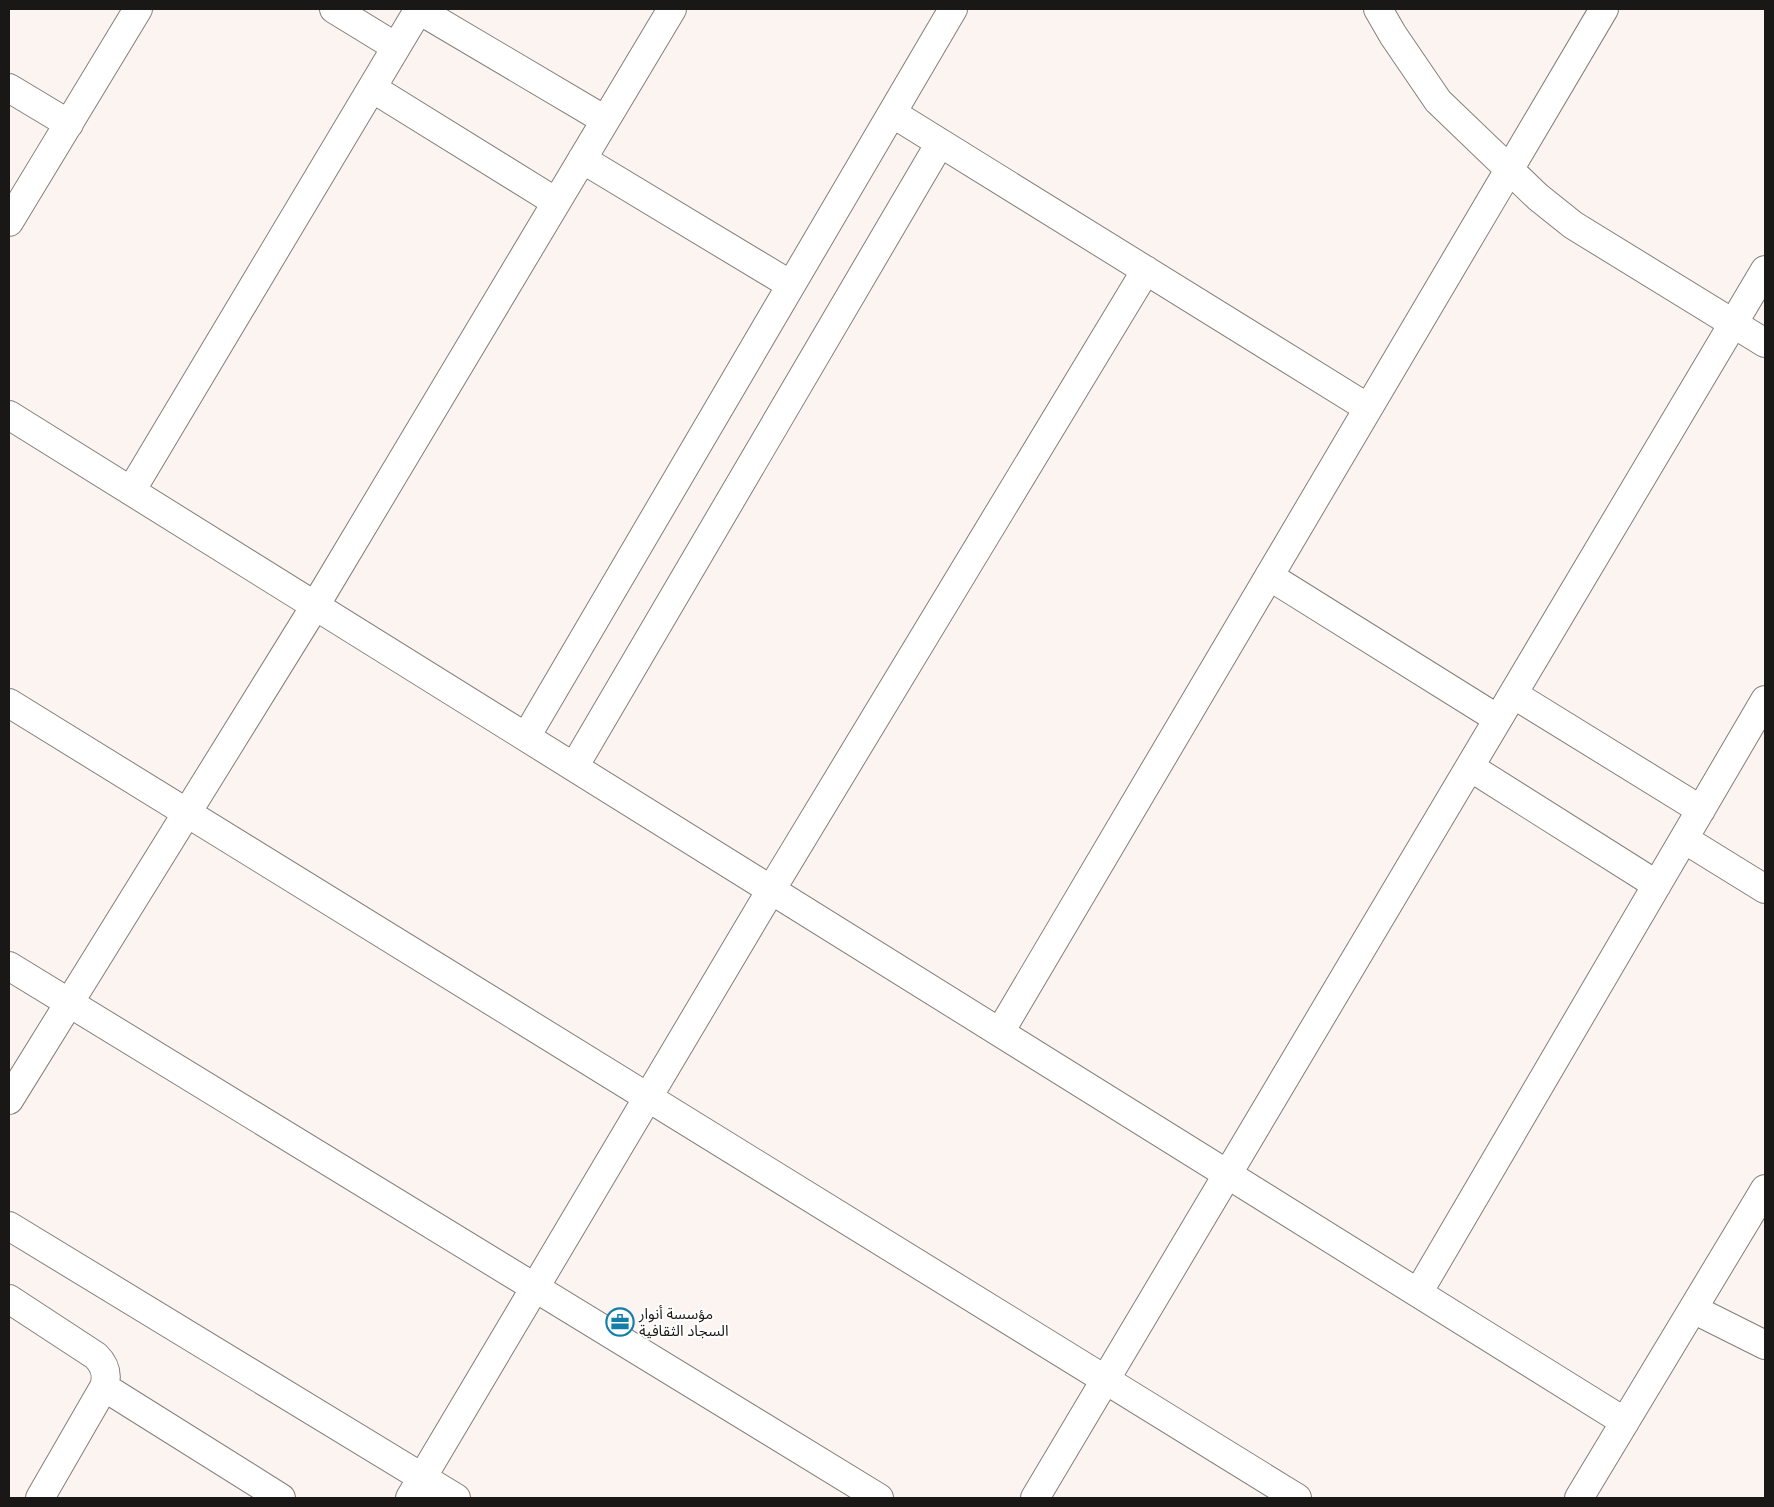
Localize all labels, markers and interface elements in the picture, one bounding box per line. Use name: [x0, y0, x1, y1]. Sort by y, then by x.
place label: مؤسسة أنوار السجاد الثقافية: [638, 1304, 729, 1339]
office icon: مؤسسة أنوار السجاد الثقافية: [605, 1307, 635, 1337]

